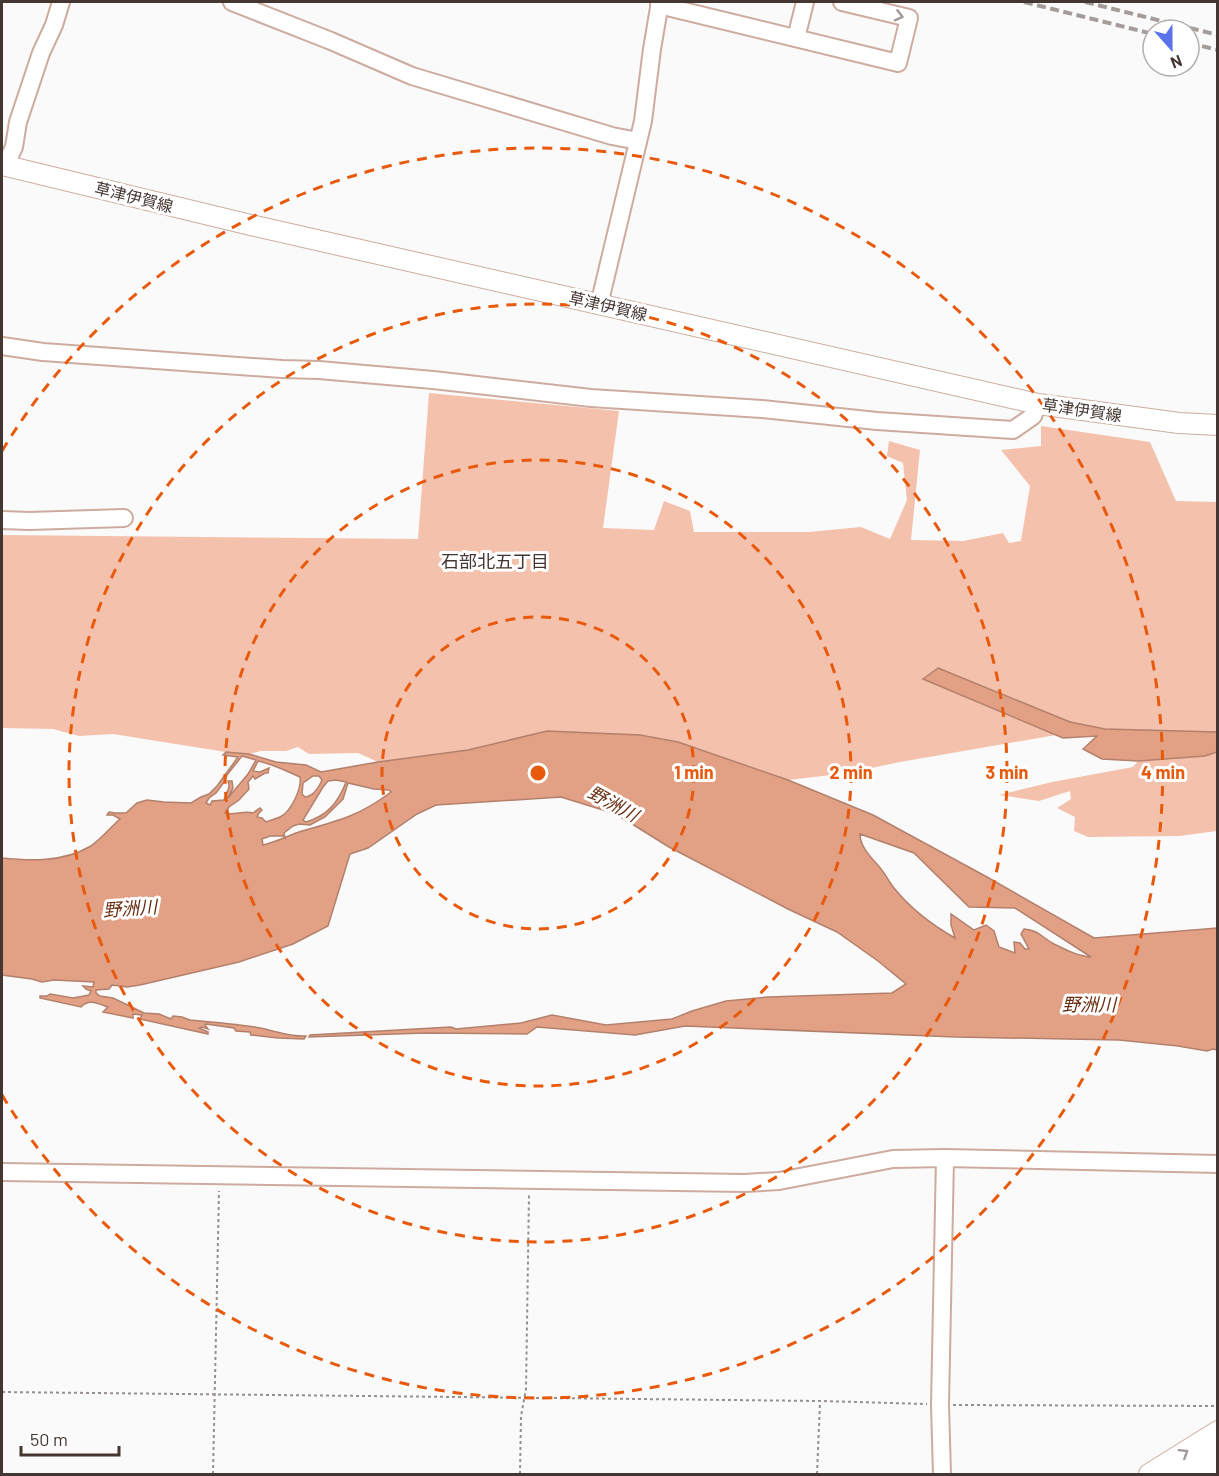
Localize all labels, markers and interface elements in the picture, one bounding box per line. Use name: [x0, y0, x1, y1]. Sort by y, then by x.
one-way arrow: [894, 8, 904, 21]
north arrow: [1141, 18, 1201, 78]
text: N: [1168, 52, 1185, 73]
street label: 草津伊賀線: [93, 178, 175, 215]
street label: 草津伊賀線: [567, 287, 649, 324]
street label: 草津伊賀線: [1041, 395, 1123, 424]
district label: 石部北五丁目: [441, 550, 549, 572]
text: 1 min: [674, 761, 714, 783]
text: 2 min: [829, 761, 873, 783]
text: 3 min: [986, 761, 1028, 783]
text: 4 min: [1141, 761, 1185, 783]
centre of rings: [528, 763, 548, 783]
water label: 野洲川: [585, 780, 644, 827]
water label: 野洲川: [102, 895, 160, 921]
water label: 野洲川: [1062, 993, 1118, 1015]
scale bar: [21, 1419, 118, 1457]
text: 50 m: [30, 1428, 68, 1450]
one-way arrow: [1177, 1450, 1188, 1461]

